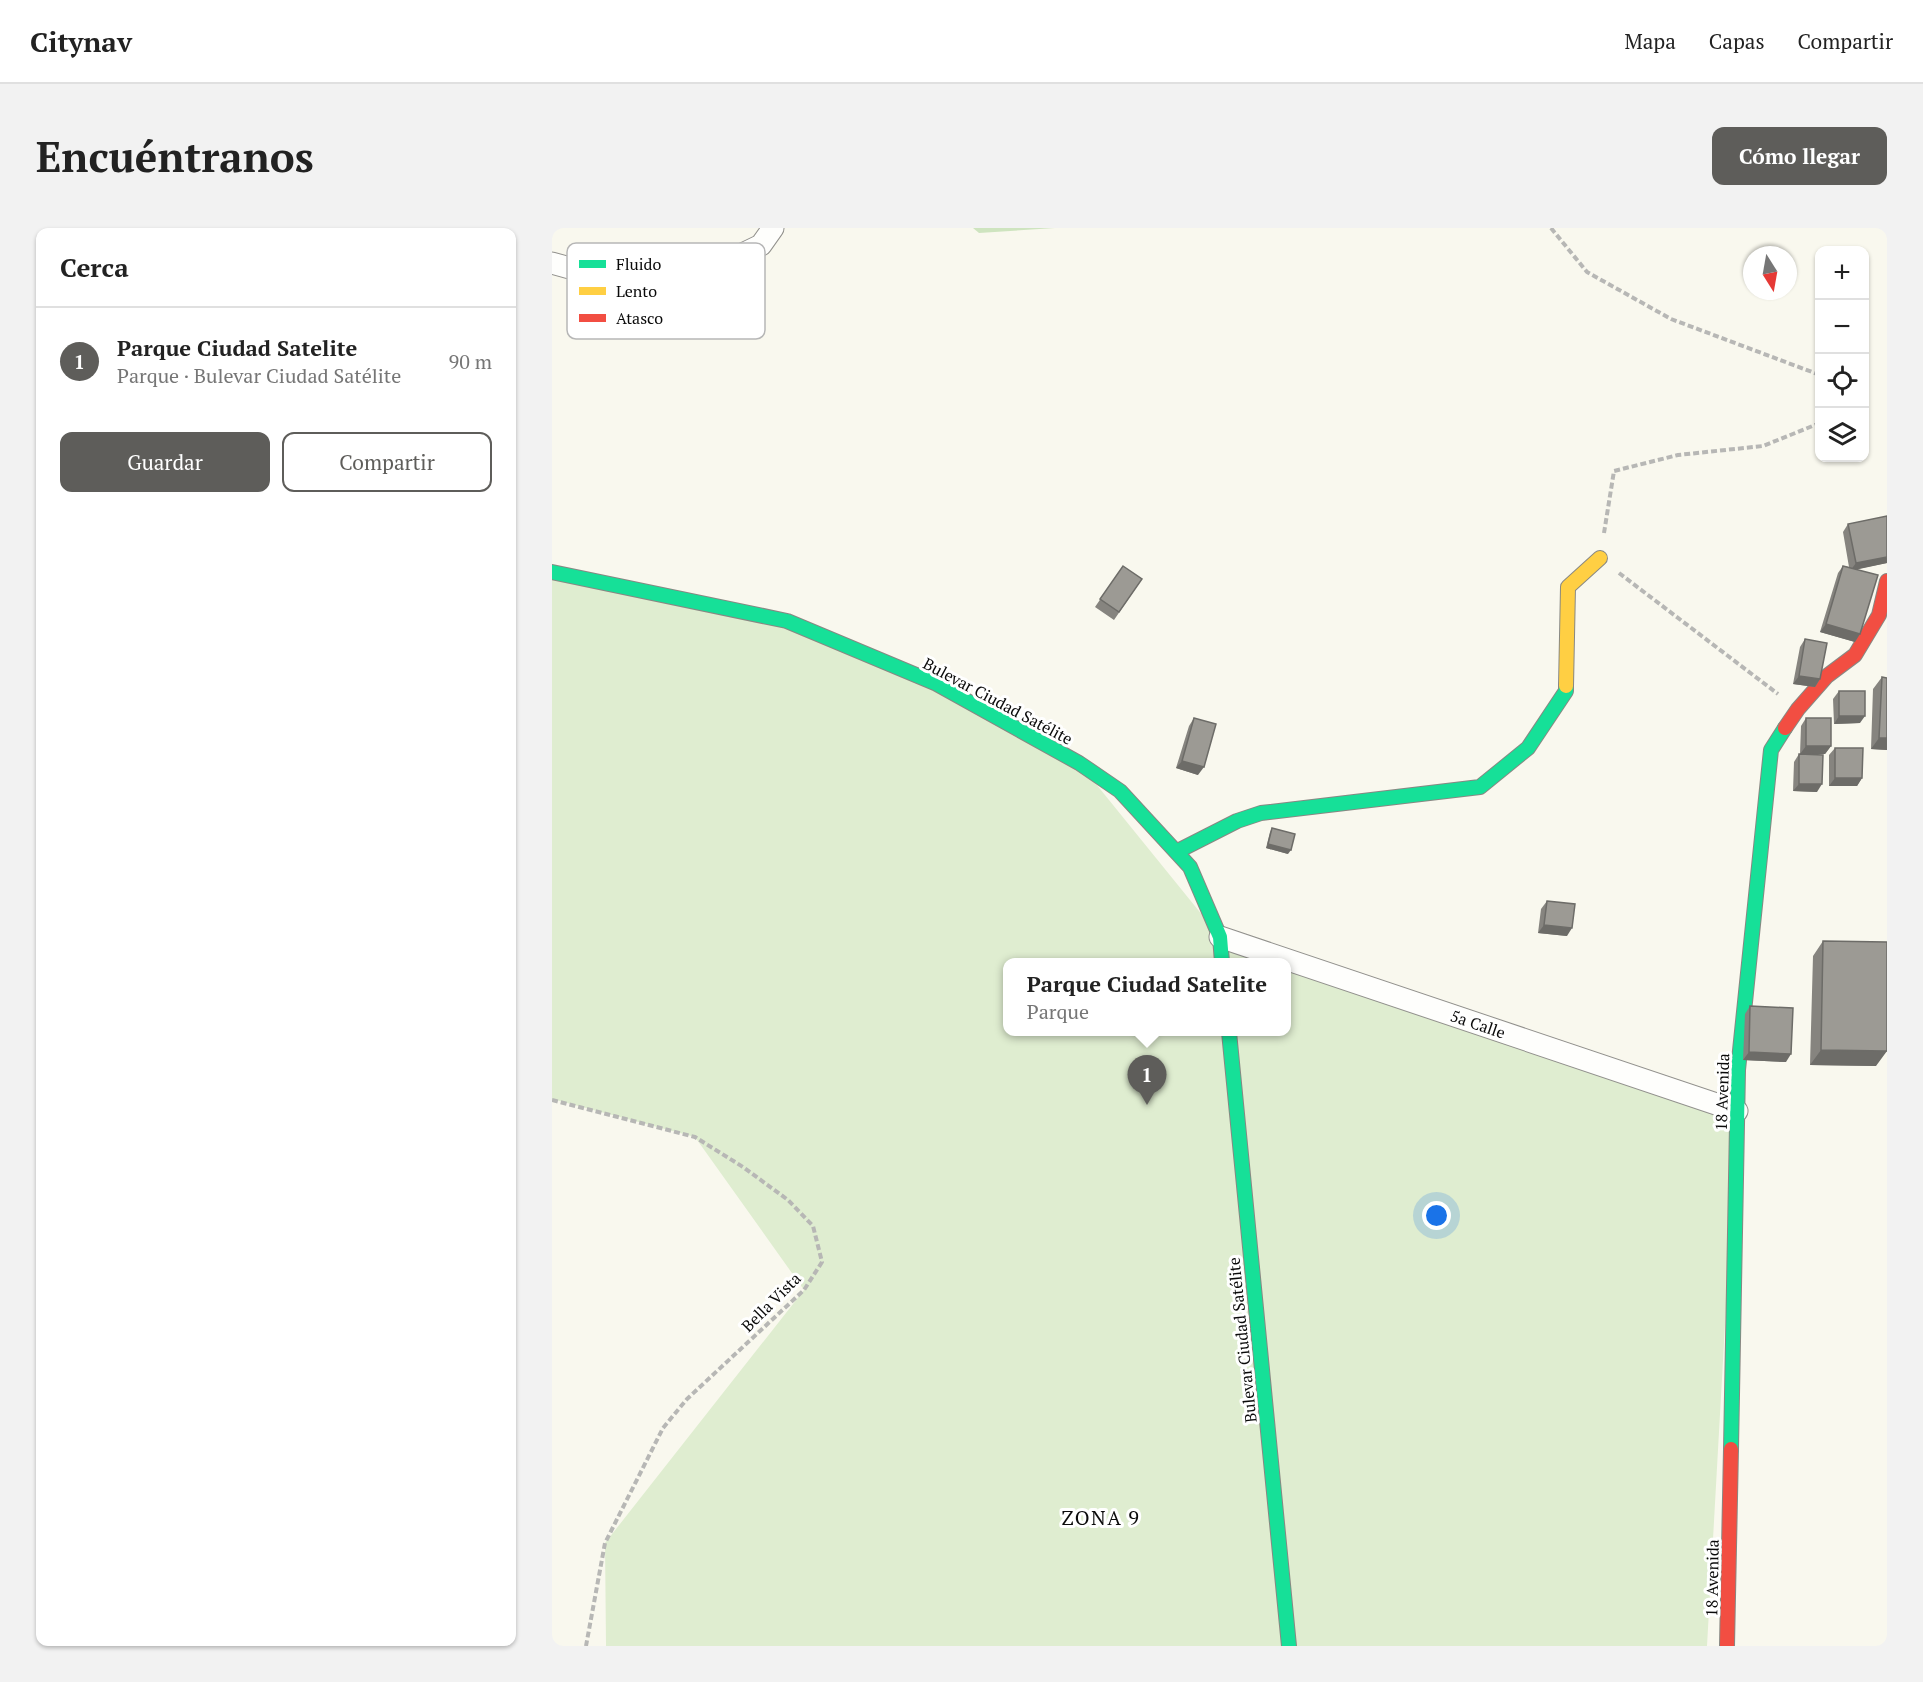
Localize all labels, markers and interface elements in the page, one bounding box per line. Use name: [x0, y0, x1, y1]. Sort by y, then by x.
text: Citynav: [30, 23, 132, 60]
text: Mapa: [1624, 27, 1676, 55]
text: Capas: [1709, 27, 1765, 55]
text: Compartir: [1798, 27, 1893, 55]
button: Cómo llegar: [1712, 127, 1887, 185]
text: Encuéntranos: [36, 128, 314, 184]
legend: [567, 243, 765, 339]
north arrow: [1743, 246, 1797, 300]
map controls: [1815, 246, 1869, 462]
button: +: [1815, 246, 1869, 300]
text: Cerca: [60, 250, 129, 284]
text: Fluido: [616, 253, 661, 275]
text: Lento: [616, 280, 657, 302]
button: −: [1815, 300, 1869, 354]
text: Atasco: [616, 307, 663, 329]
text: Parque Ciudad Satelite: [117, 333, 357, 362]
text: 1: [74, 348, 85, 375]
text: 90 m: [449, 348, 492, 375]
button: locate: [1815, 354, 1869, 408]
text: Parque · Bulevar Ciudad Satélite: [117, 362, 401, 389]
button: layers: [1815, 408, 1869, 462]
button: Guardar: [60, 432, 270, 492]
button: Compartir: [282, 432, 492, 492]
street label: Bulevar Ciudad Satélite: [919, 652, 1077, 750]
popup: [1003, 958, 1291, 1036]
text: Parque Ciudad Satelite: [1027, 969, 1267, 998]
text: Parque: [1027, 998, 1089, 1025]
street label: 5a Calle: [1448, 1004, 1508, 1044]
street label: 18 Avenida: [1710, 1053, 1734, 1131]
pin: 1: [1128, 1056, 1166, 1105]
your location: [1422, 1201, 1451, 1230]
street label: Bulevar Ciudad Satélite: [1222, 1256, 1262, 1424]
street label: Bella Vista: [736, 1267, 806, 1337]
district label: ZONA 9: [1062, 1504, 1140, 1531]
street label: 18 Avenida: [1700, 1539, 1724, 1617]

